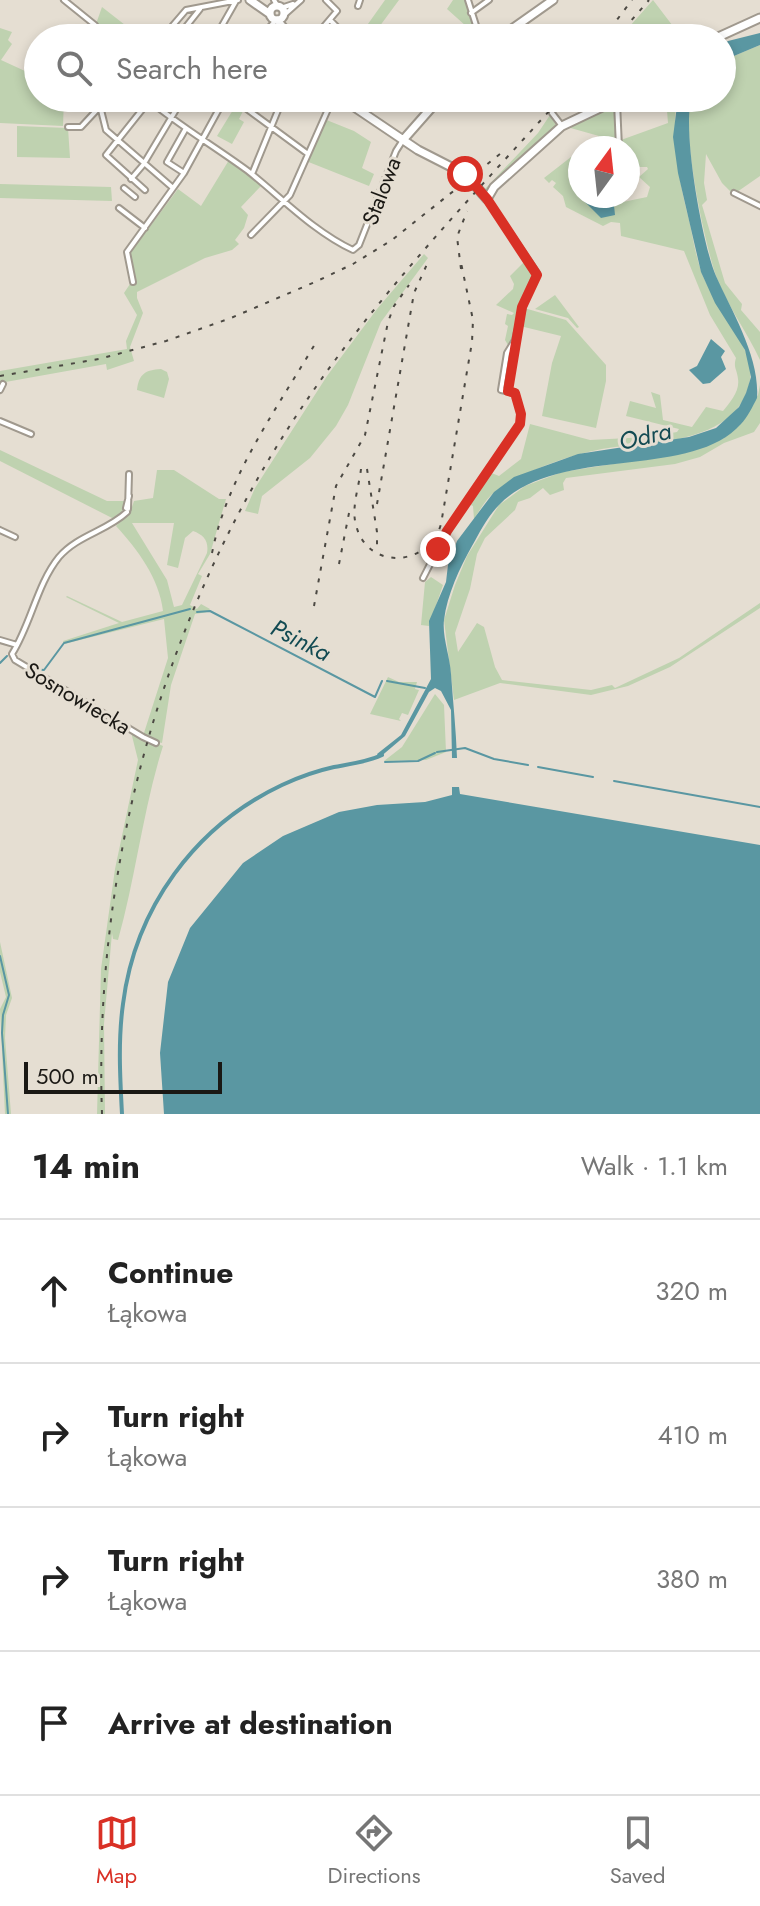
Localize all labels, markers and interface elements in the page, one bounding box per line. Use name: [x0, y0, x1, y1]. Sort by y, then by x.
search box: [24, 24, 736, 112]
icon: search: [52, 46, 96, 90]
text: Search here: [116, 47, 268, 90]
north arrow: [568, 136, 640, 208]
street label: Stalowa: [353, 152, 409, 230]
route start: [447, 156, 483, 192]
water label: Odra: [615, 413, 675, 459]
route end: [420, 531, 456, 567]
water label: Psinka: [265, 610, 337, 670]
street label: Sosnowiecka: [19, 654, 137, 742]
scale bar: [24, 1058, 222, 1094]
text: 500 m: [36, 1060, 99, 1092]
text: 14 min: [32, 1142, 140, 1191]
text: Walk · 1.1 km: [581, 1147, 728, 1185]
text: Continue: [108, 1251, 234, 1294]
icon: ahead: [32, 1269, 76, 1313]
text: 320 m: [655, 1272, 728, 1310]
text: Łąkowa: [108, 1294, 187, 1332]
text: Turn right: [108, 1395, 244, 1438]
icon: right: [32, 1413, 76, 1457]
text: 410 m: [657, 1416, 728, 1454]
text: Łąkowa: [108, 1438, 187, 1476]
text: Turn right: [108, 1539, 244, 1582]
icon: right: [32, 1557, 76, 1601]
text: 380 m: [656, 1560, 728, 1598]
text: Łąkowa: [108, 1582, 187, 1620]
icon: arrive: [32, 1701, 76, 1745]
text: Arrive at destination: [108, 1702, 393, 1745]
tab: Map: [95, 1811, 139, 1891]
tab: Directions: [328, 1811, 421, 1891]
tab: Saved: [610, 1811, 665, 1891]

